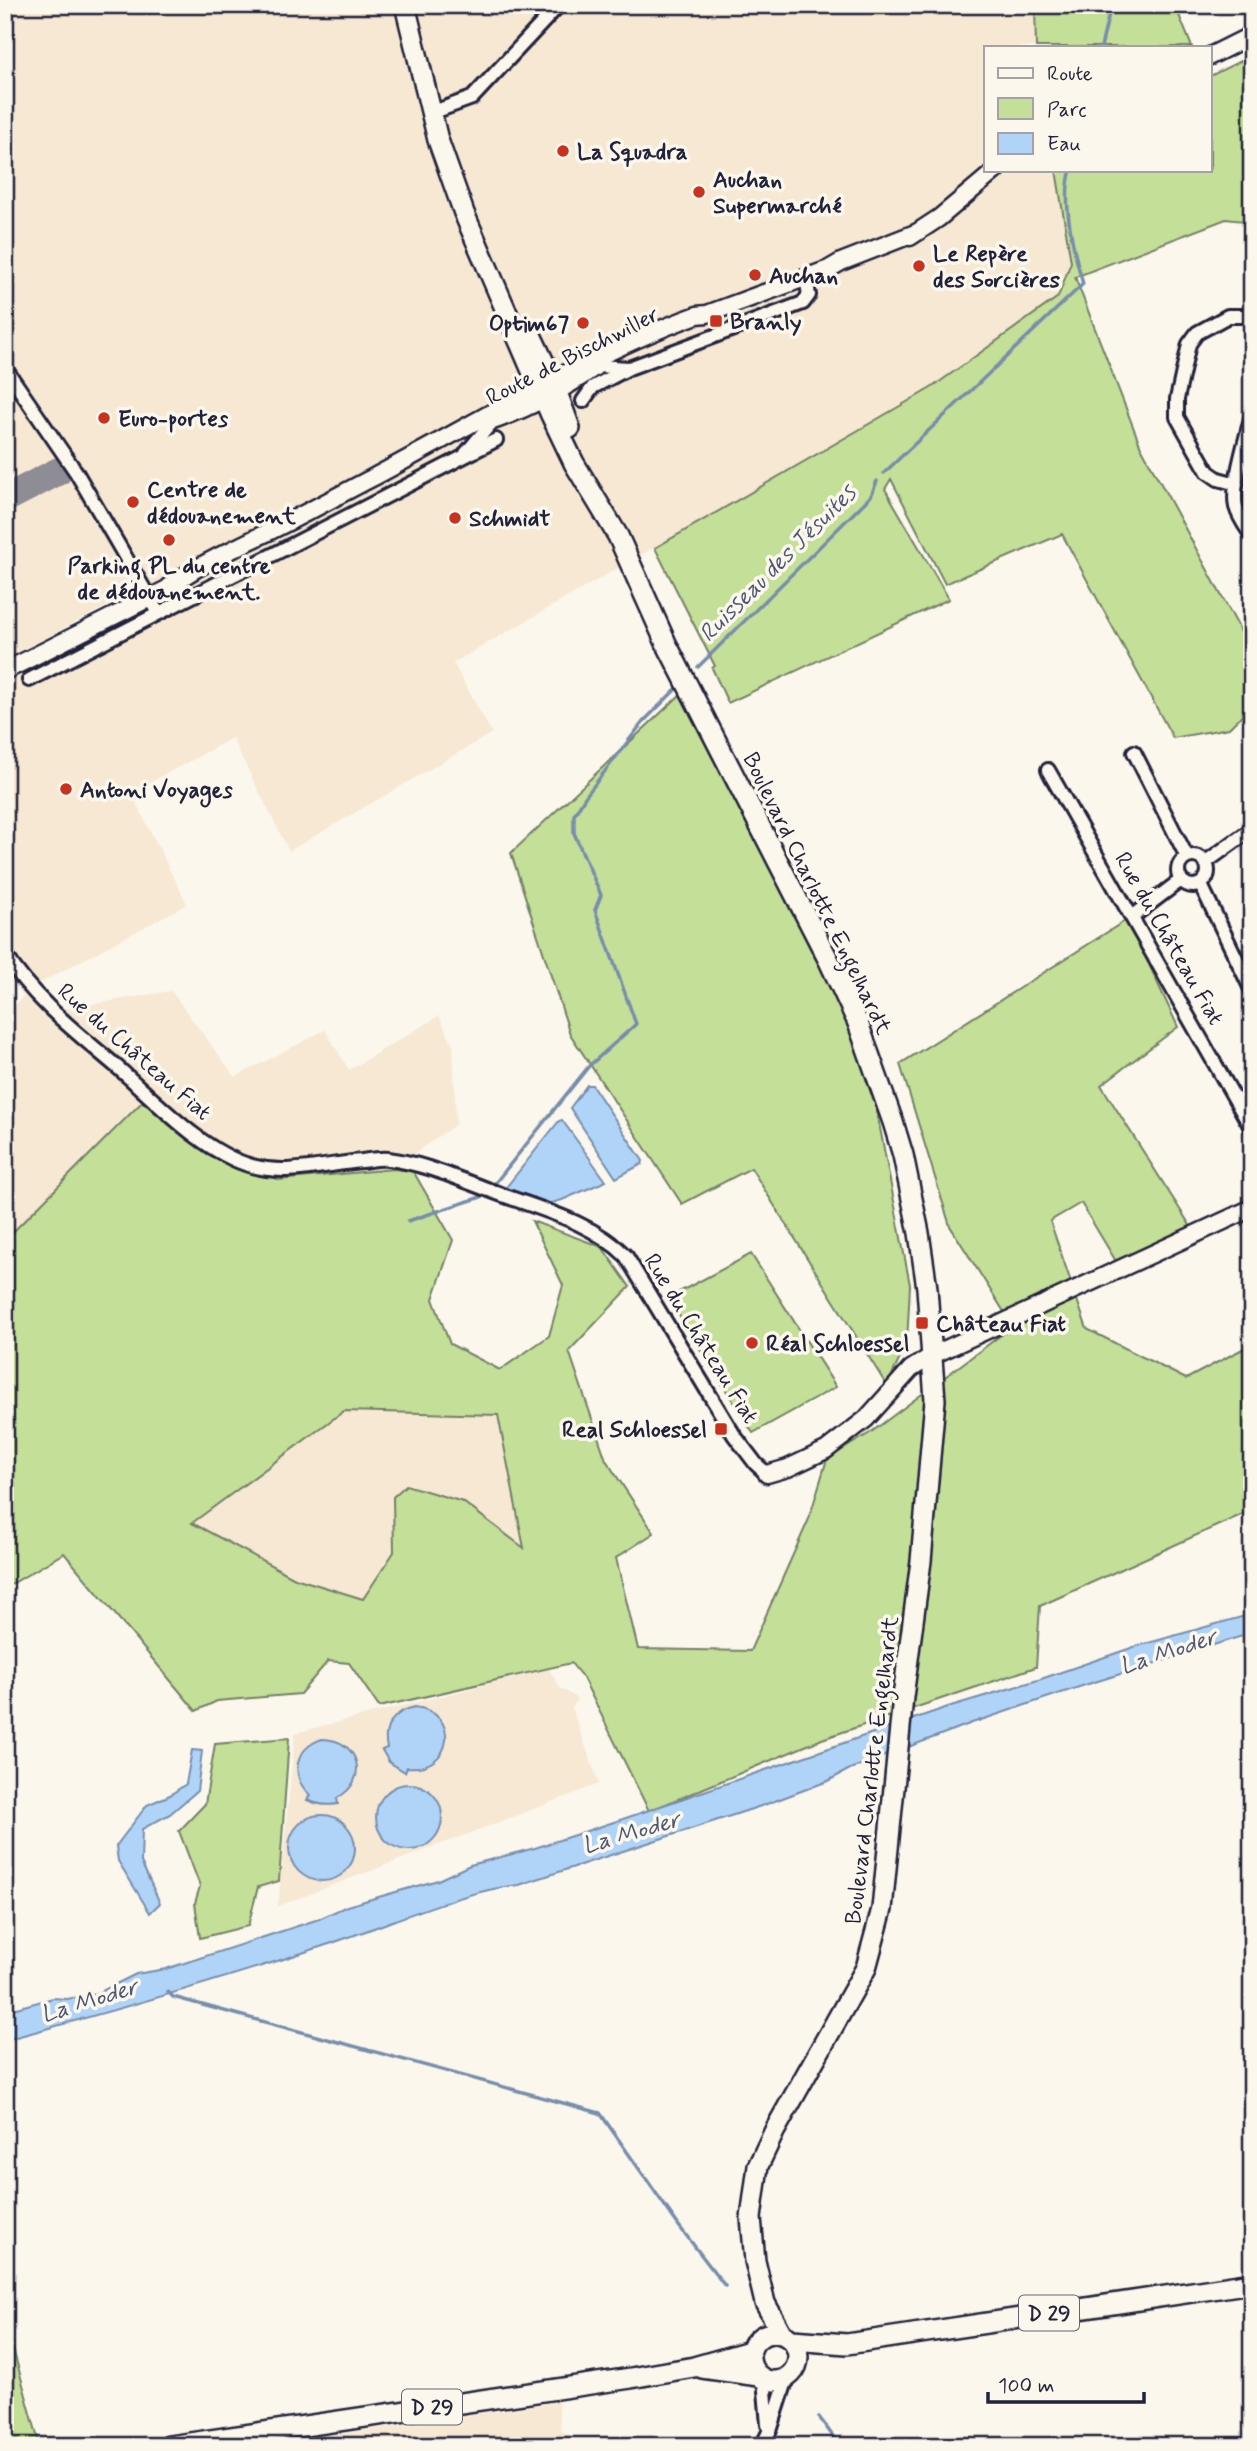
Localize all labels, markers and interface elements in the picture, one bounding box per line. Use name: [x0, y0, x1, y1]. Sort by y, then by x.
legend: [984, 46, 1212, 172]
text: Route: [1047, 60, 1093, 88]
text: Parc: [1047, 96, 1087, 124]
text: Eau: [1047, 130, 1081, 158]
place label: La Squadra: [577, 138, 688, 168]
marker: La Squadra: [555, 143, 571, 159]
place label: Auchan Supermarché: [713, 166, 842, 222]
marker: Auchan Supermarché: [691, 184, 707, 200]
place label: Le Repère des Sorcières: [933, 240, 1061, 296]
marker: Le Repère des Sorcières: [911, 258, 927, 274]
place label: Auchan: [769, 262, 838, 292]
marker: Auchan: [747, 267, 763, 283]
street label: Route de Bischwiller: [481, 300, 665, 413]
place label: Branly: [730, 308, 802, 338]
place label: Optim67: [489, 310, 569, 340]
marker: Branly: [708, 313, 724, 329]
marker: Optim67: [575, 315, 591, 331]
place label: Euro-portes: [118, 405, 229, 435]
marker: Euro-portes: [96, 410, 112, 426]
place label: Centre de dédouanement: [147, 476, 296, 532]
water label: Ruisseau des Jésuites: [693, 477, 865, 649]
marker: Centre de dédouanement: [125, 494, 141, 510]
place label: Schmidt: [469, 505, 550, 535]
marker: Schmidt: [447, 510, 463, 526]
marker: Parking PL du centre de dédouanement.: [161, 532, 177, 548]
place label: Parking PL du centre de dédouanement.: [68, 552, 271, 608]
street label: Boulevard Charlotte Engelhardt: [733, 748, 898, 1041]
place label: Antoni Voyages: [80, 776, 233, 808]
marker: Antoni Voyages: [58, 781, 74, 797]
street label: Rue du Château Fiat: [1107, 847, 1230, 1031]
street label: Rue du Château Fiat: [50, 977, 217, 1128]
street label: Rue du Château Fiat: [636, 1248, 765, 1430]
place label: Château Fiat: [936, 1310, 1066, 1340]
marker: Château Fiat: [914, 1315, 930, 1331]
place label: Réal Schloessel: [766, 1330, 909, 1360]
marker: Réal Schloessel: [744, 1335, 760, 1351]
place label: Real Schloessel: [562, 1416, 707, 1446]
marker: Real Schloessel: [713, 1421, 729, 1437]
street label: Boulevard Charlotte Engelhardt: [839, 1614, 909, 1926]
water label: La Moder: [1116, 1621, 1223, 1683]
water label: La Moder: [579, 1804, 686, 1862]
water label: La Moder: [37, 1971, 144, 2031]
road number: D 29: [1019, 2296, 1079, 2330]
scale bar: [988, 2360, 1143, 2404]
text: 100 m: [998, 2372, 1054, 2400]
road number: D 29: [402, 2390, 462, 2424]

